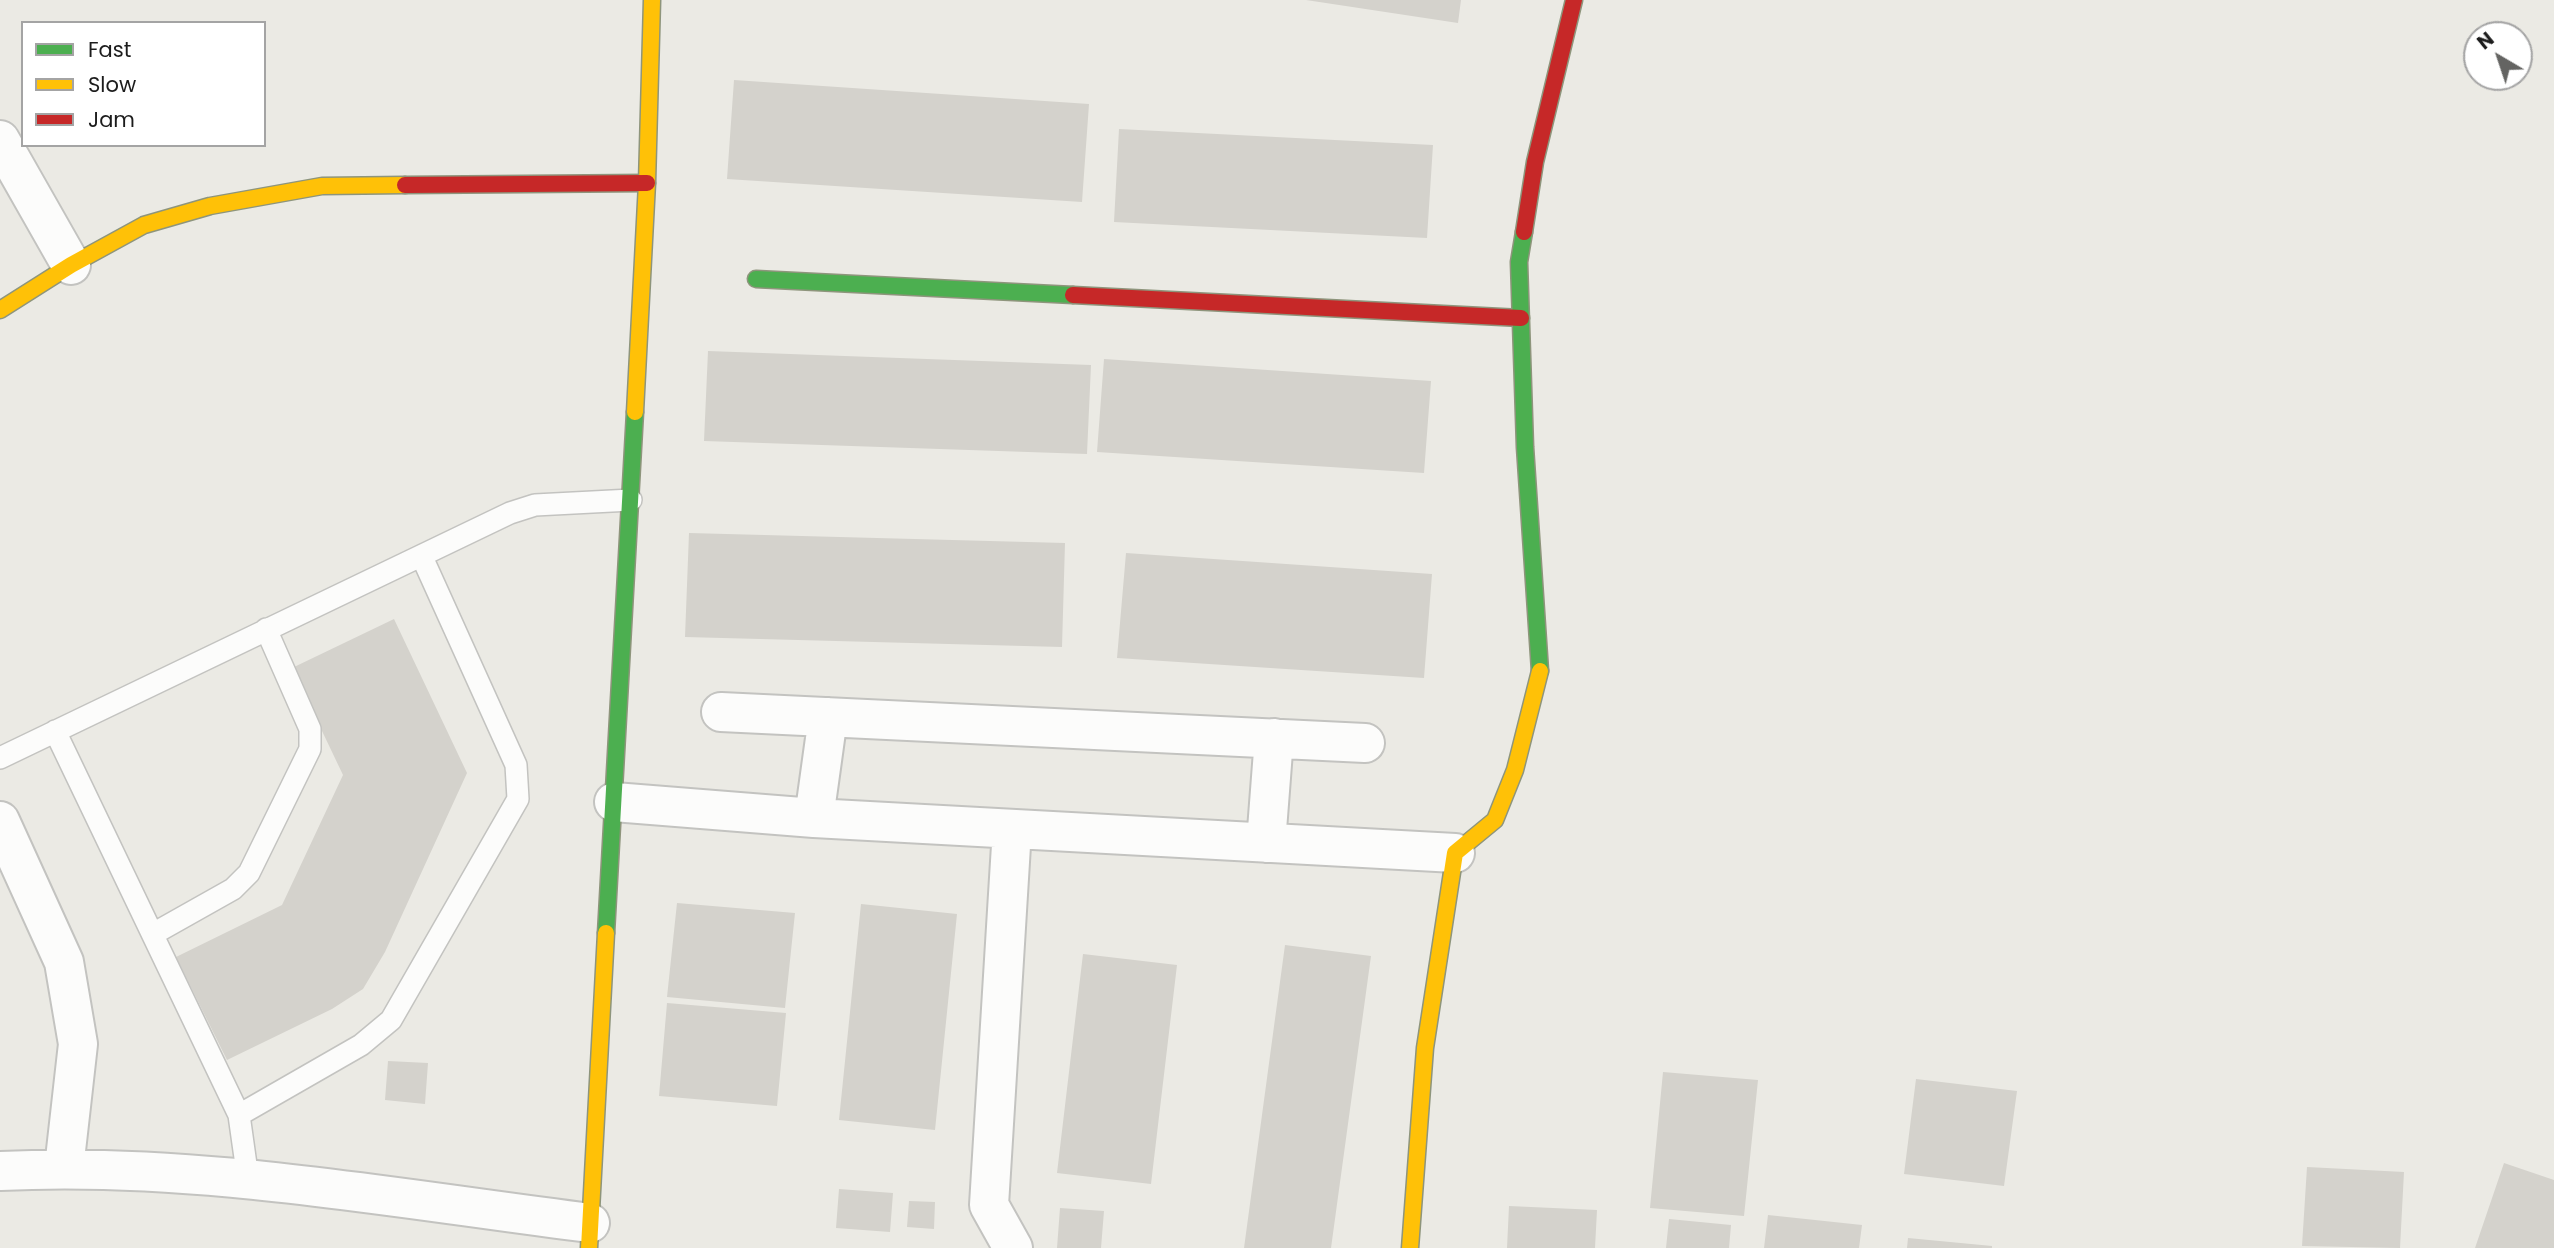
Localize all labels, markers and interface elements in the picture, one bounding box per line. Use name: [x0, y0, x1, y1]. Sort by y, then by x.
legend: [21, 21, 266, 147]
north arrow: [2463, 21, 2533, 91]
text: N: [2472, 26, 2500, 56]
text: Fast: [88, 35, 131, 64]
text: Slow: [88, 70, 136, 99]
text: Jam: [88, 105, 135, 134]

